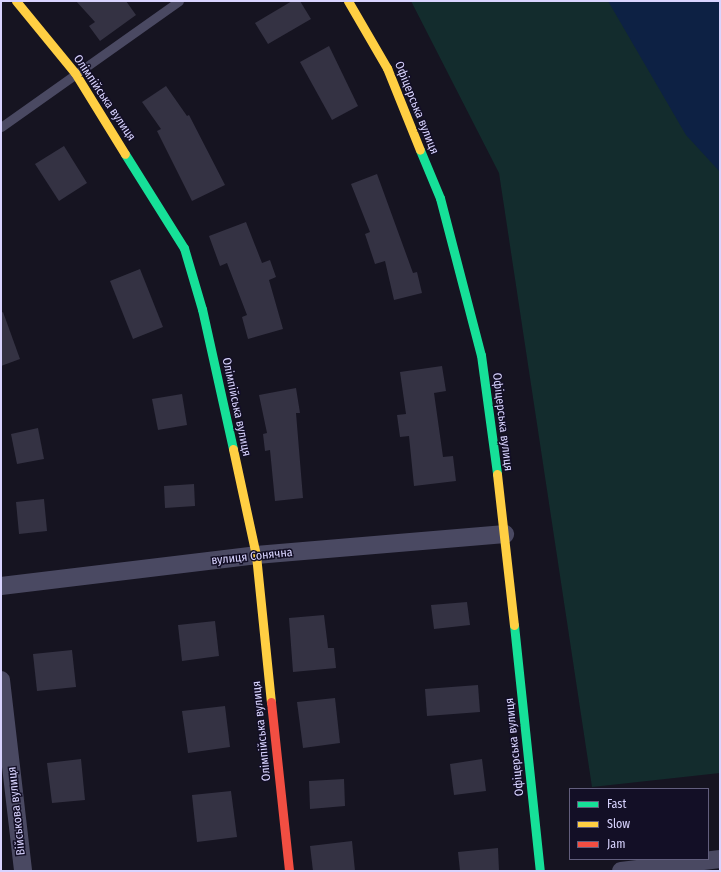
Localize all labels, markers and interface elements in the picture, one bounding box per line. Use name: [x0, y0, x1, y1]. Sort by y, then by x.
street label: Олімпійська вулиця: [70, 52, 138, 144]
street label: Офіцерська вулиця: [391, 60, 441, 156]
street label: Олімпійська вулиця: [219, 356, 253, 458]
street label: Офіцерська вулиця: [489, 372, 515, 472]
street label: вулиця Сонячна: [211, 546, 293, 568]
street label: Олімпійська вулиця: [250, 680, 274, 782]
street label: Офіцерська вулиця: [503, 697, 527, 797]
street label: Військова вулиця: [5, 766, 29, 856]
legend: [569, 788, 709, 860]
text: Fast: [607, 797, 626, 811]
text: Slow: [607, 817, 630, 831]
text: Jam: [607, 837, 625, 851]

